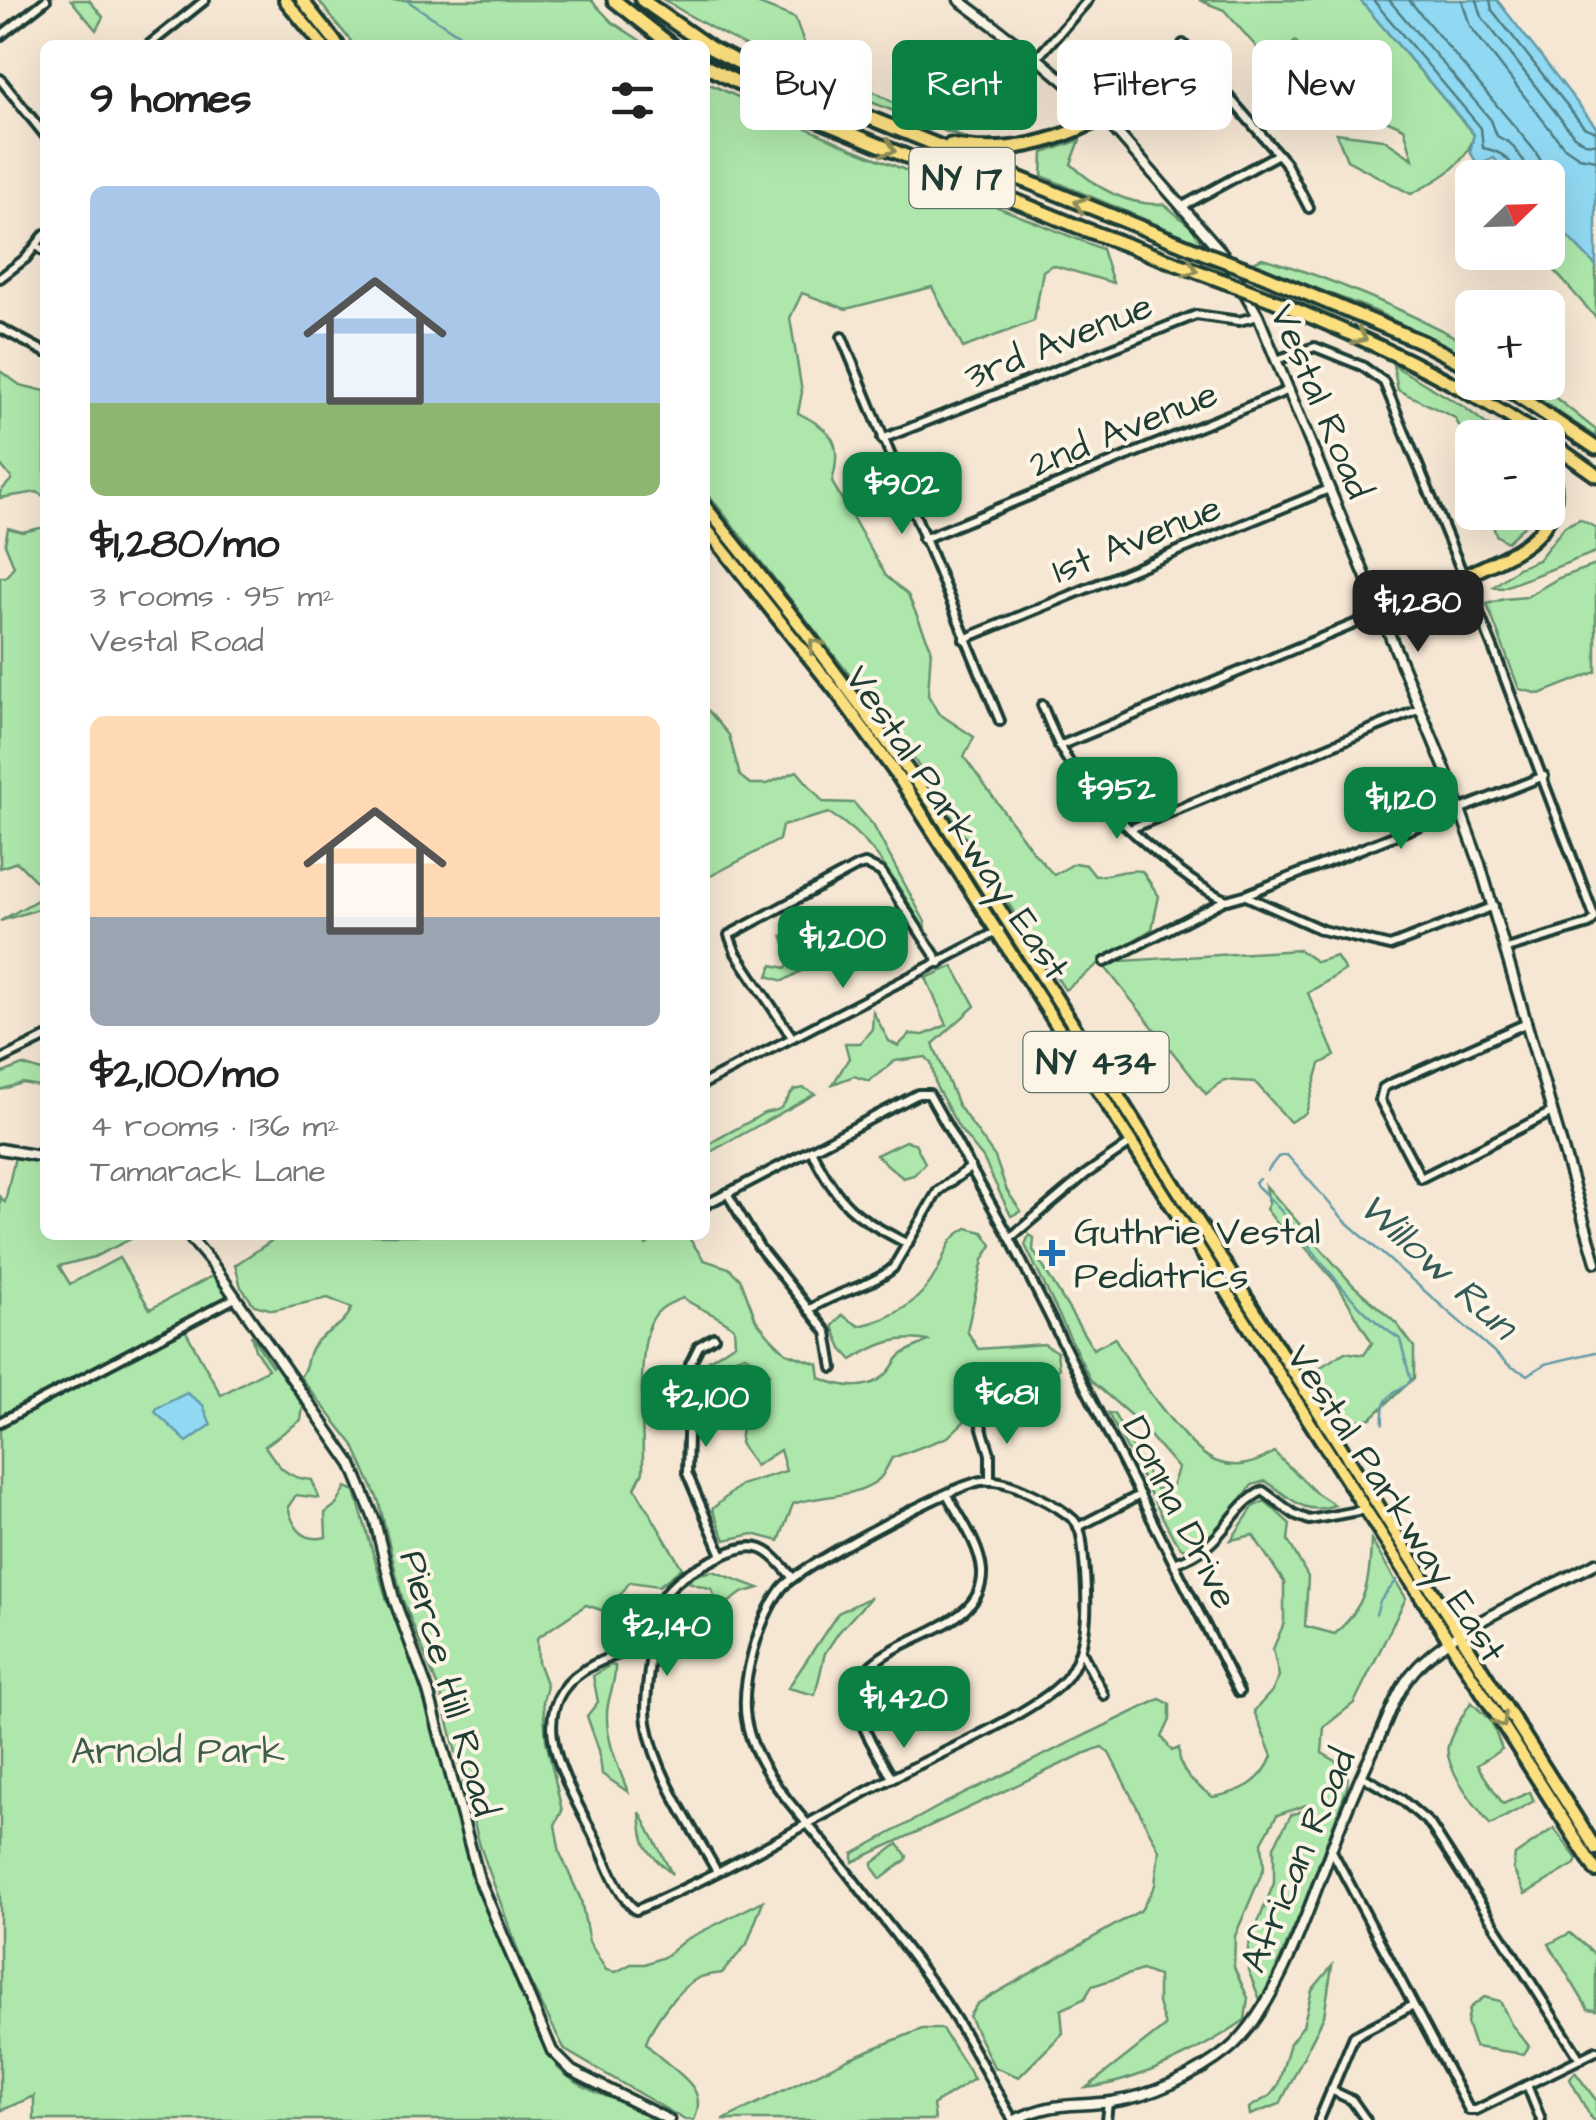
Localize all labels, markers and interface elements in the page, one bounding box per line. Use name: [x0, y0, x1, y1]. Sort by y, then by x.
chip: Buy: [740, 40, 872, 130]
chip: Rent: [892, 40, 1037, 130]
chip: Filters: [1057, 40, 1232, 130]
chip: New: [1252, 40, 1392, 130]
text: 9 homes: [90, 71, 252, 129]
icon: filters: [605, 73, 660, 128]
one-way arrow: [880, 138, 897, 158]
road number: NY 17: [910, 148, 1014, 208]
north arrow: [1455, 160, 1565, 270]
map controls: [1455, 160, 1565, 530]
one-way arrow: [1073, 195, 1091, 215]
icon: home: [285, 251, 465, 431]
one-way arrow: [1182, 257, 1199, 278]
street label: 3rd Avenue: [957, 281, 1160, 403]
button: +: [1455, 290, 1565, 400]
street label: Vestal Road: [1256, 297, 1384, 507]
one-way arrow: [1350, 325, 1368, 345]
street label: 2nd Avenue: [1022, 368, 1226, 491]
button: −: [1455, 420, 1565, 530]
pin: $902: [843, 452, 961, 537]
text: $902: [865, 462, 939, 507]
street label: 1st Avenue: [1044, 482, 1229, 597]
text: $1,280/mo: [90, 516, 279, 574]
pin: $1,280: [1337, 570, 1499, 655]
text: 3 rooms · 95 m²: [90, 574, 334, 619]
text: $1,280: [1375, 580, 1461, 625]
text: Vestal Road: [90, 619, 264, 664]
one-way arrow: [810, 638, 827, 656]
street label: Vestal Parkway East: [831, 655, 1081, 991]
pin: $952: [1058, 757, 1176, 842]
text: $952: [1079, 767, 1156, 812]
pin: $1,120: [1320, 767, 1482, 852]
text: $1,120: [1366, 777, 1436, 822]
icon: home: [285, 781, 465, 961]
pin: $1,200: [762, 906, 924, 991]
text: $1,200: [800, 916, 886, 961]
road number: NY 434: [1024, 1032, 1168, 1092]
text: $2,100/mo: [90, 1046, 279, 1104]
text: 4 rooms · 136 m²: [90, 1104, 340, 1149]
text: Tamarack Lane: [90, 1149, 326, 1194]
water label: Willow Run: [1346, 1181, 1531, 1355]
place label: Guthrie Vestal Pediatrics: [1074, 1207, 1320, 1303]
marker: Guthrie Vestal Pediatrics: [1039, 1240, 1065, 1266]
street label: Vestal Parkway East: [1272, 1335, 1518, 1674]
pin: $681: [948, 1362, 1066, 1447]
pin: $2,100: [625, 1365, 787, 1450]
text: $681: [976, 1372, 1038, 1417]
text: $2,100: [663, 1375, 749, 1420]
street label: Donna Drive: [1108, 1407, 1250, 1618]
street label: Pierce Hill Road: [385, 1544, 511, 1823]
pin: $2,140: [586, 1594, 748, 1679]
text: $2,140: [623, 1604, 711, 1649]
pin: $1,420: [823, 1666, 985, 1751]
text: $1,420: [860, 1676, 948, 1721]
one-way arrow: [1489, 1711, 1508, 1729]
park label: Arnold Park: [71, 1726, 285, 1778]
street label: African Road: [1228, 1741, 1369, 1981]

